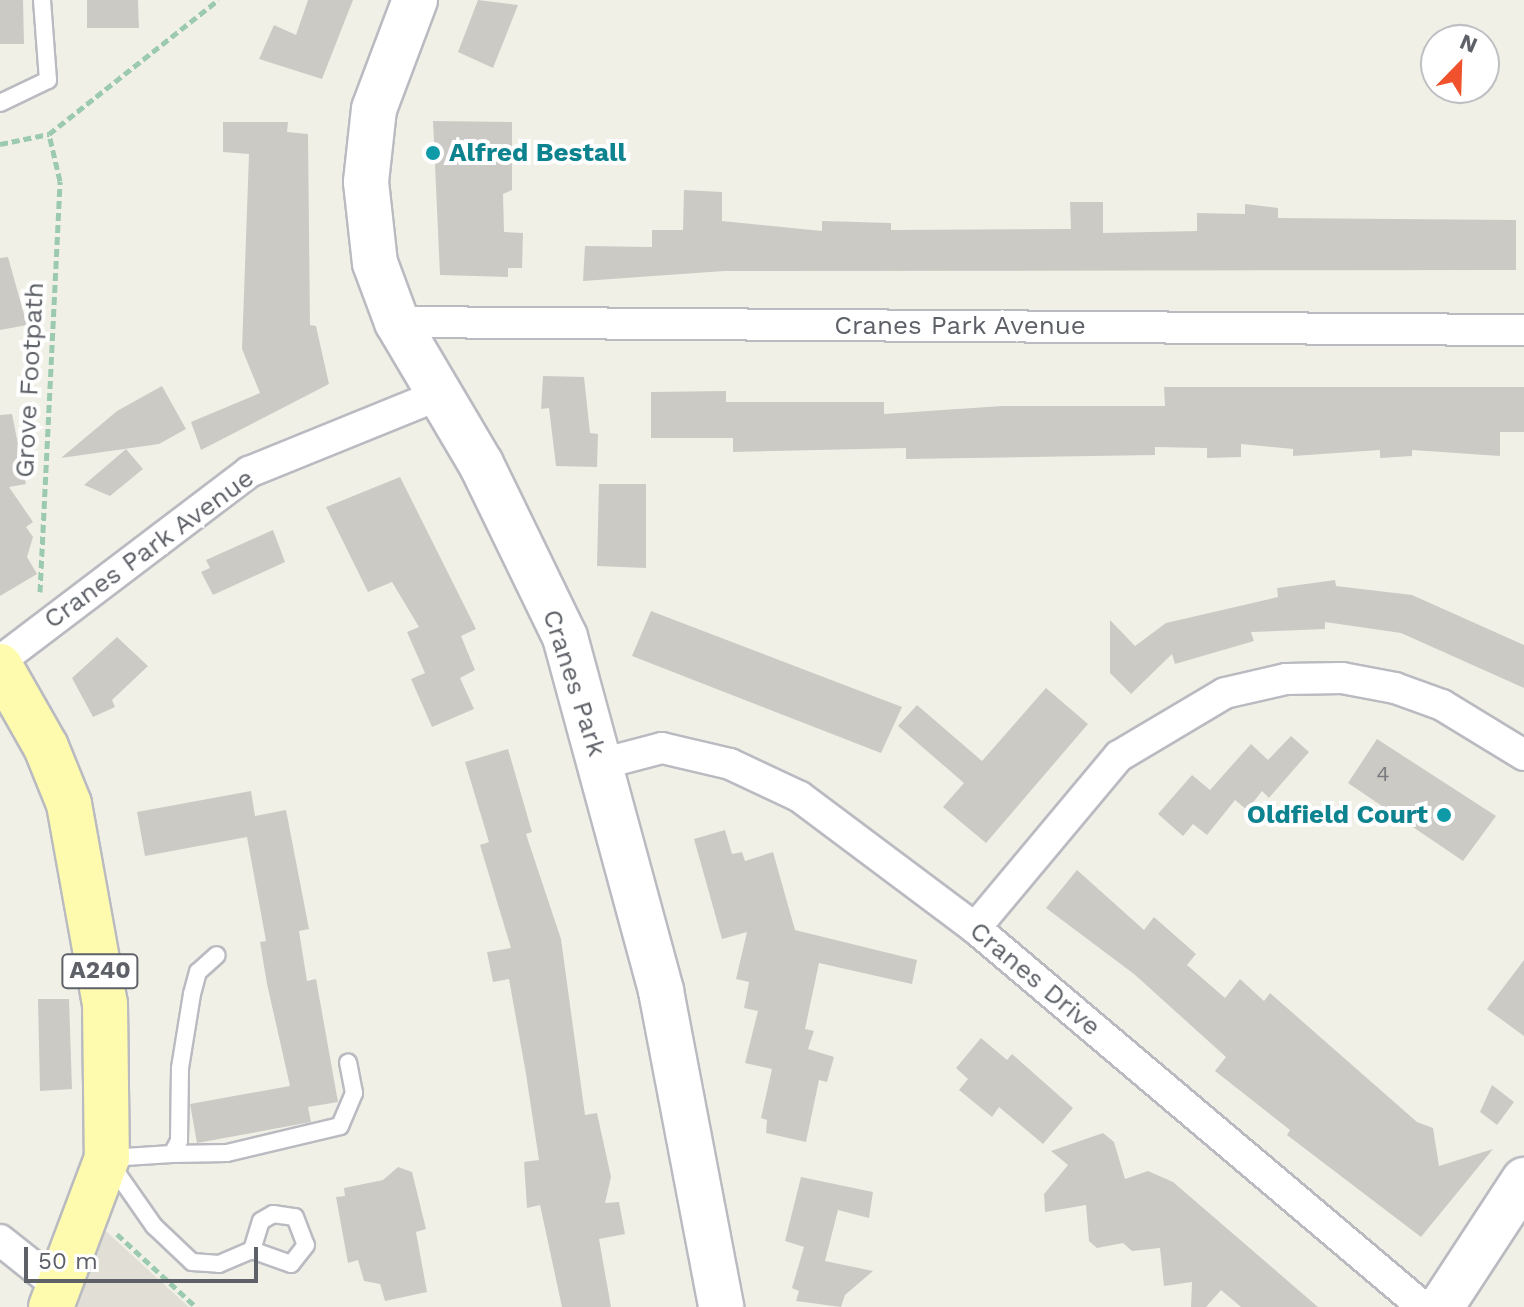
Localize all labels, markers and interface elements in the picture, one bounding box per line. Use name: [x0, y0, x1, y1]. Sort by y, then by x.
north arrow: [1420, 24, 1500, 104]
text: N: [1456, 29, 1481, 58]
place label: Alfred Bestall: [449, 137, 626, 169]
marker: Alfred Bestall: [424, 144, 442, 162]
street label: Grove Footpath: [9, 281, 51, 479]
street label: Cranes Park Avenue: [833, 310, 1087, 342]
street label: Cranes Park Avenue: [37, 462, 261, 636]
street label: Cranes Park: [536, 606, 612, 760]
house number: 4: [1376, 761, 1390, 787]
place label: Oldfield Court: [1247, 799, 1428, 831]
marker: Oldfield Court: [1435, 806, 1453, 824]
street label: Cranes Drive: [963, 915, 1107, 1043]
road number: A240: [60, 951, 140, 991]
scale bar: [28, 1231, 262, 1281]
text: 50 m: [38, 1247, 98, 1275]

